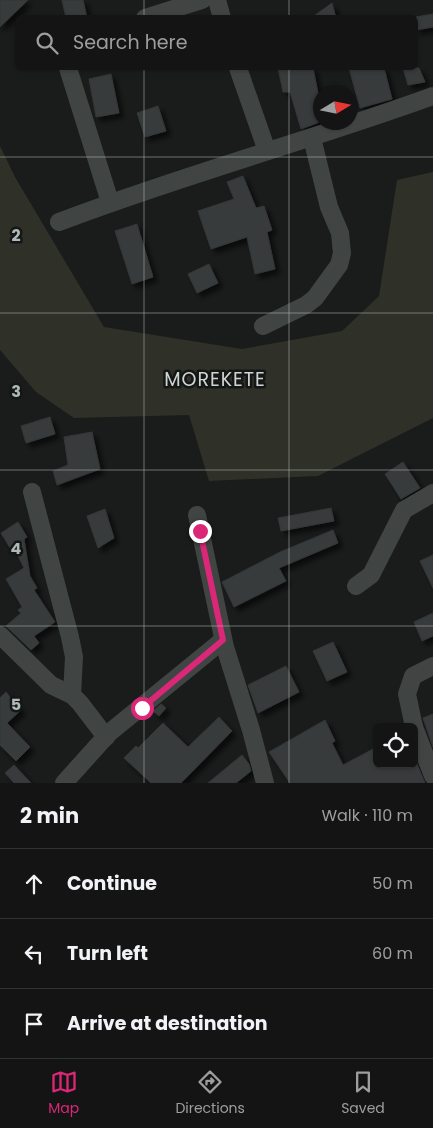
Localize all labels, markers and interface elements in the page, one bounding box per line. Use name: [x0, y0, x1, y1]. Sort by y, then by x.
search box: [15, 15, 418, 70]
icon: search: [33, 29, 61, 57]
text: Search here: [73, 29, 187, 56]
north arrow: [313, 85, 358, 130]
text: 2: [11, 224, 21, 247]
district label: MOREKETE: [164, 366, 266, 393]
text: 3: [11, 380, 21, 403]
route end: [189, 520, 212, 543]
text: 4: [11, 537, 22, 560]
text: 5: [11, 693, 21, 716]
route start: [131, 697, 154, 720]
map controls: [373, 723, 418, 768]
button: locate: [373, 723, 418, 768]
text: 2 min: [20, 801, 79, 830]
text: Walk · 110 m: [321, 804, 413, 827]
icon: ahead: [20, 870, 48, 898]
text: Continue: [67, 870, 157, 897]
text: 50 m: [372, 872, 413, 895]
icon: left: [20, 940, 48, 968]
text: Turn left: [67, 940, 148, 967]
text: 60 m: [372, 942, 413, 965]
icon: arrive: [20, 1010, 48, 1038]
text: Arrive at destination: [67, 1010, 268, 1037]
tab: Map: [48, 1068, 79, 1119]
tab: Directions: [175, 1068, 245, 1119]
tab: Saved: [341, 1068, 385, 1119]

